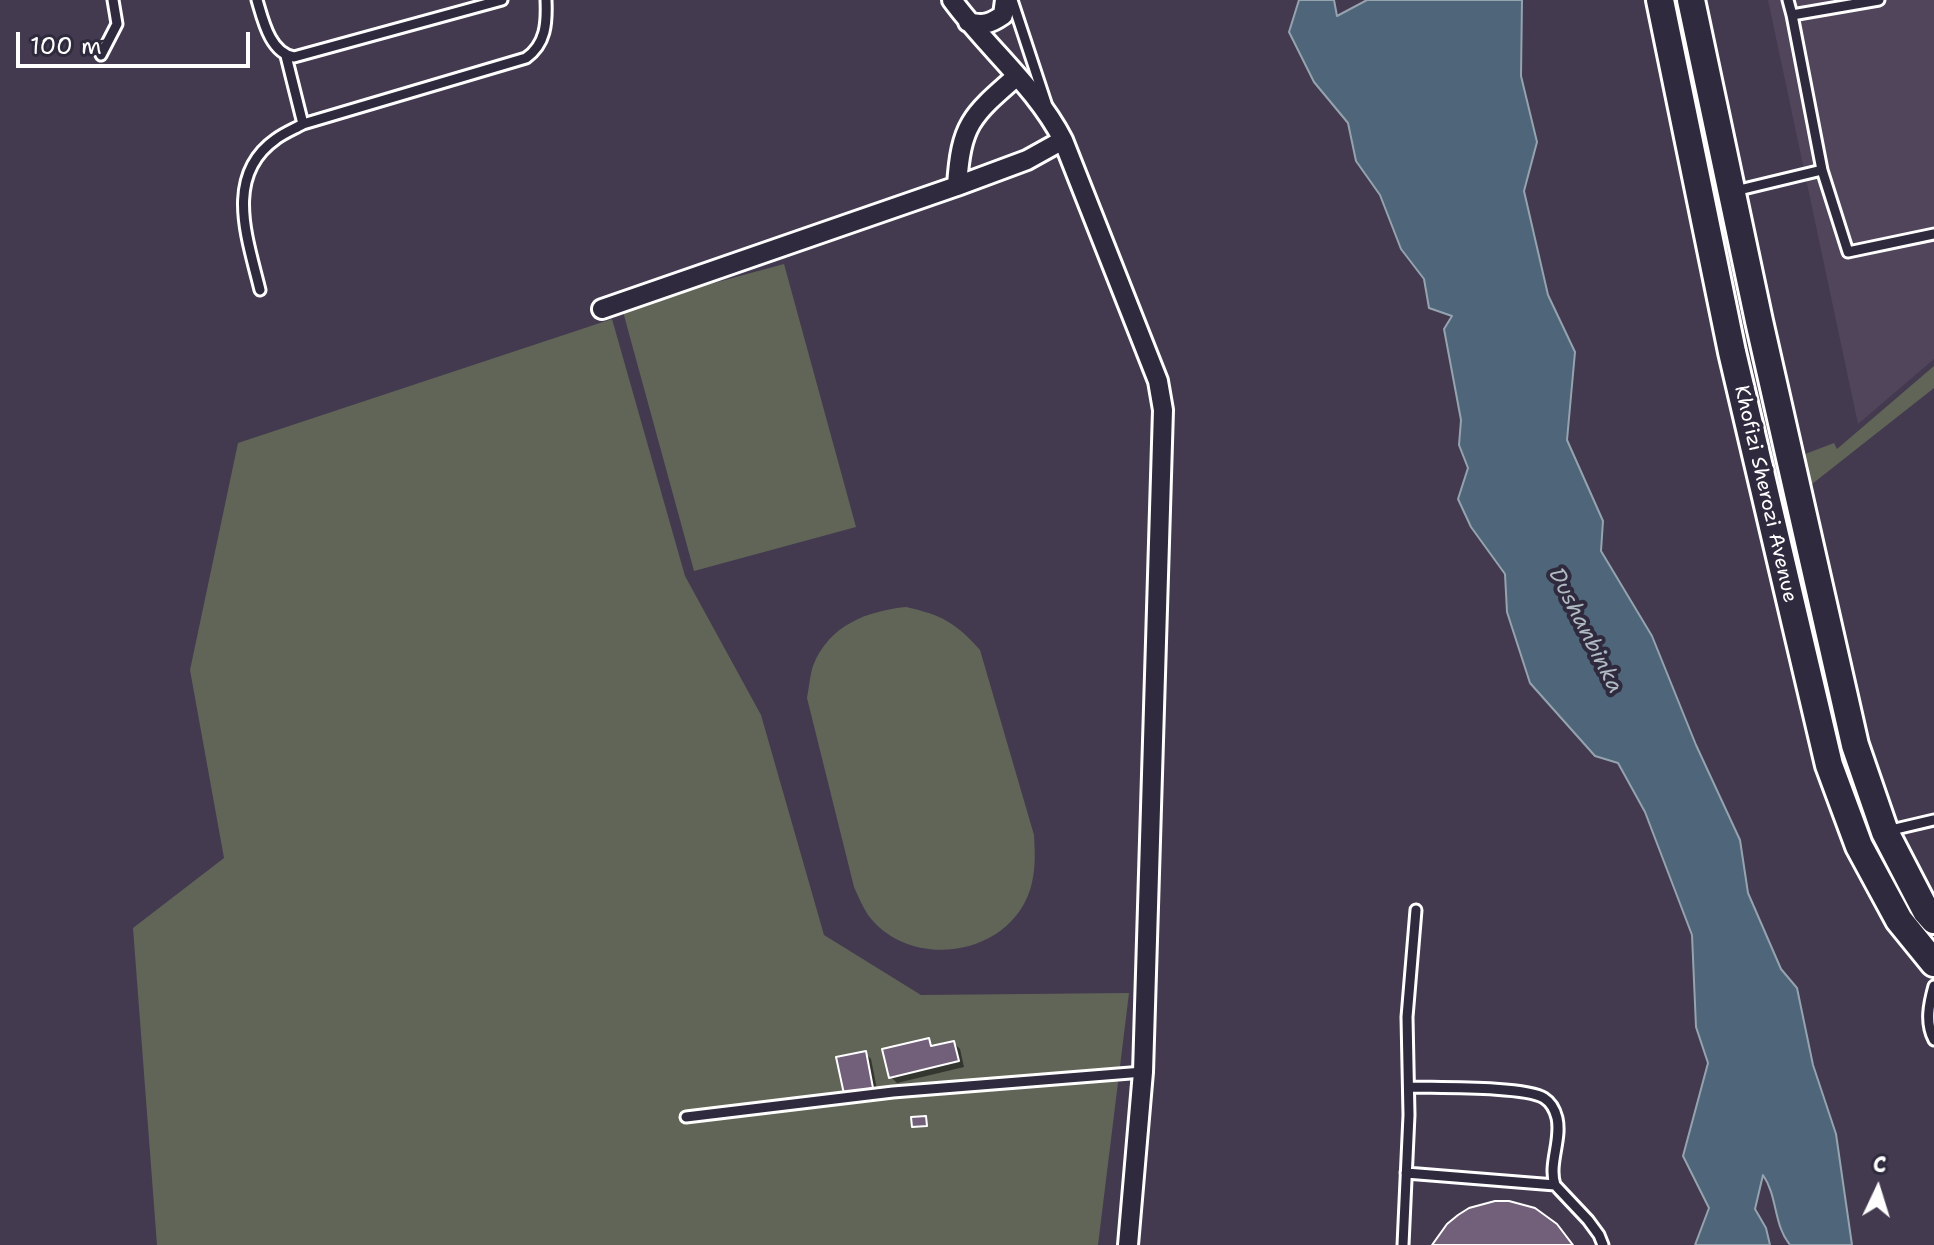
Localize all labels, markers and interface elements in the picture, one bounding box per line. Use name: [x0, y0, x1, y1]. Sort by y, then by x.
scale bar: [20, 16, 254, 66]
text: 100 m: [30, 30, 102, 62]
street label: Khofizi Sherozi Avenue: [1728, 383, 1802, 605]
water label: Dushanbinka: [1542, 564, 1628, 698]
north arrow: [1838, 1149, 1918, 1229]
text: С: [1872, 1150, 1887, 1179]

